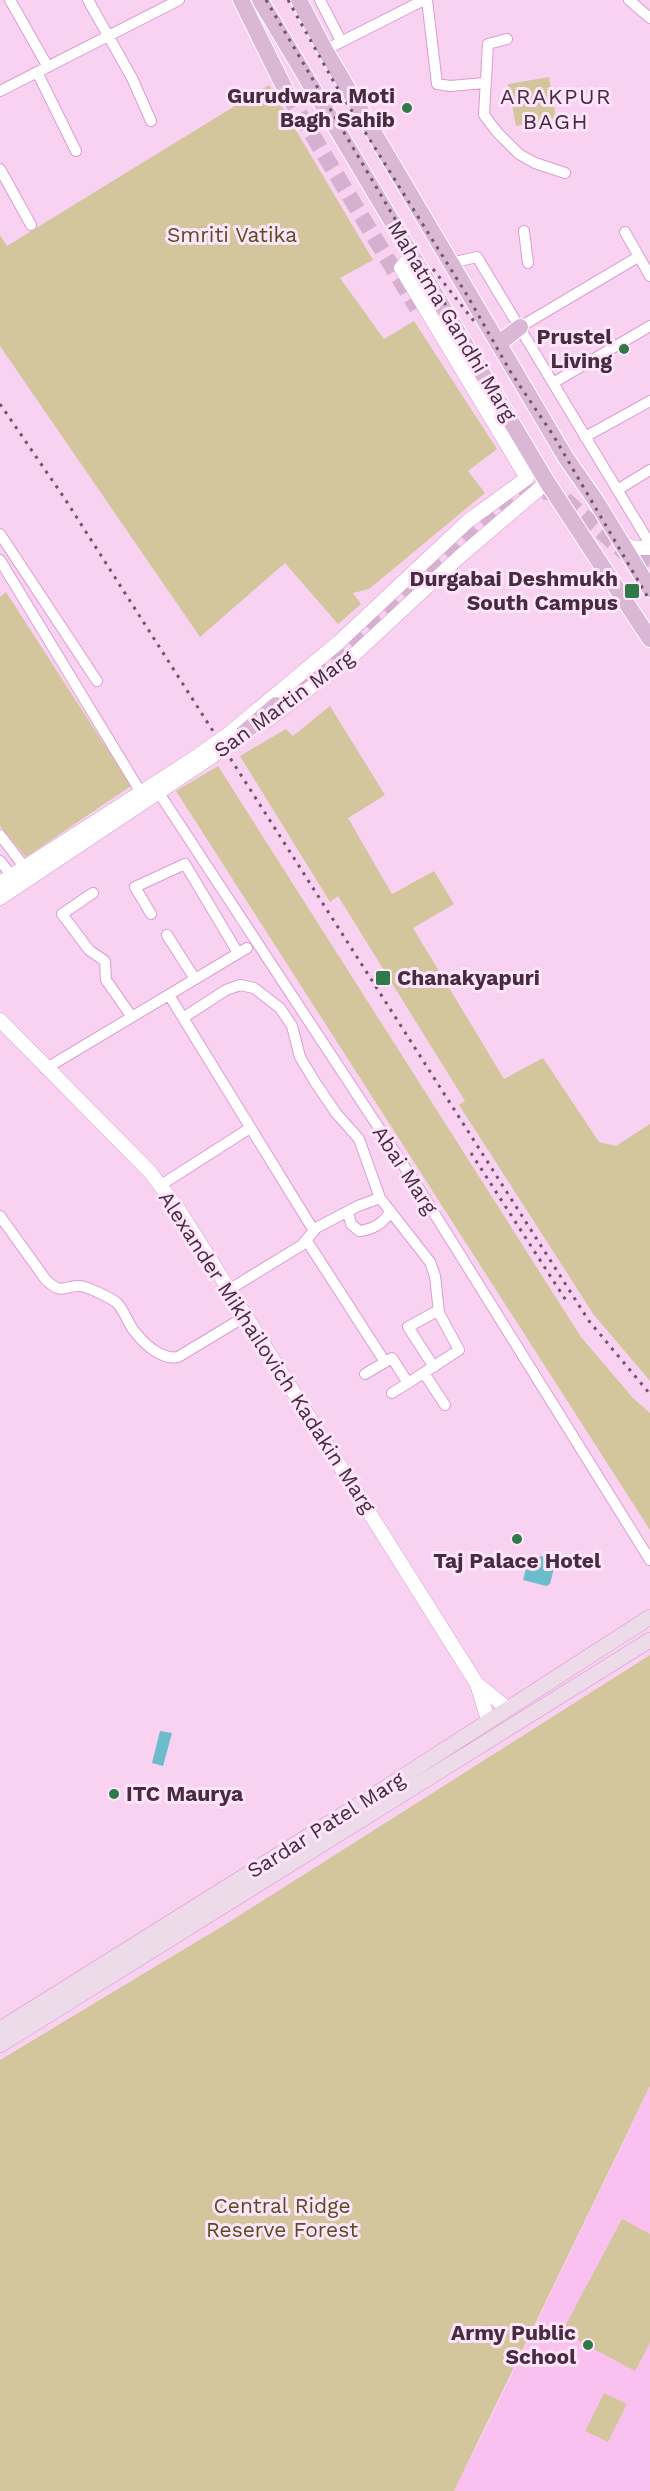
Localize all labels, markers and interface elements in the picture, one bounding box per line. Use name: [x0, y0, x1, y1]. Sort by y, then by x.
place label: Gurudwara Moti Bagh Sahib: [227, 83, 395, 132]
district label: ARAKPUR BAGH: [500, 84, 612, 134]
marker: Gurudwara Moti Bagh Sahib: [400, 101, 414, 115]
street label: Mahatma Gandhi Marg: [383, 216, 523, 426]
park label: Smriti Vatika: [167, 222, 297, 247]
place label: Prustel Living: [537, 324, 612, 373]
marker: Prustel Living: [617, 342, 631, 356]
place label: Durgabai Deshmukh South Campus: [410, 566, 618, 615]
marker: Durgabai Deshmukh South Campus: [623, 582, 641, 600]
street label: San Martin Marg: [209, 644, 359, 763]
place label: Chanakyapuri: [397, 965, 540, 990]
marker: Chanakyapuri: [374, 969, 392, 987]
street label: Abai Marg: [368, 1121, 444, 1219]
street label: Alexander Mikhailovich Kadakin Marg: [154, 1186, 381, 1518]
marker: Taj Palace Hotel: [510, 1532, 524, 1546]
place label: Taj Palace Hotel: [433, 1548, 601, 1573]
street label: Sardar Patel Marg: [243, 1766, 410, 1883]
place label: ITC Maurya: [126, 1781, 244, 1806]
marker: ITC Maurya: [107, 1787, 121, 1801]
park label: Central Ridge Reserve Forest: [206, 2193, 358, 2242]
place label: Army Public School: [451, 2320, 576, 2369]
marker: Army Public School: [581, 2338, 595, 2352]

